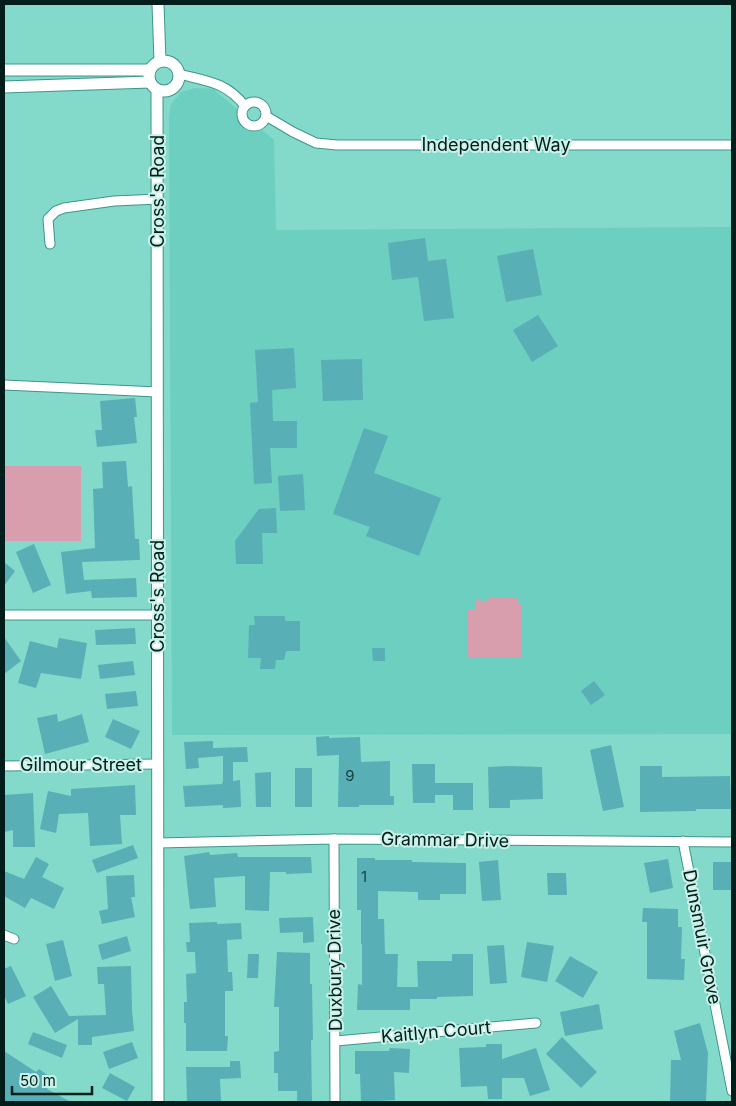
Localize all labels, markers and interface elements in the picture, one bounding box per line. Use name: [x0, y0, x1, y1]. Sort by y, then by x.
street label: Independent Way: [421, 134, 571, 155]
street label: Cross's Road: [147, 135, 168, 247]
street label: Cross's Road: [147, 540, 168, 652]
street label: Gilmour Street: [20, 754, 142, 775]
house number: 9: [345, 766, 355, 785]
street label: Grammar Drive: [381, 828, 509, 851]
house number: 1: [361, 867, 367, 886]
street label: Dunsmuir Grove: [679, 868, 726, 1006]
street label: Duxbury Drive: [323, 909, 346, 1031]
street label: Kaitlyn Court: [380, 1016, 492, 1047]
scale bar: [12, 1064, 92, 1096]
text: 50 m: [20, 1071, 56, 1090]

